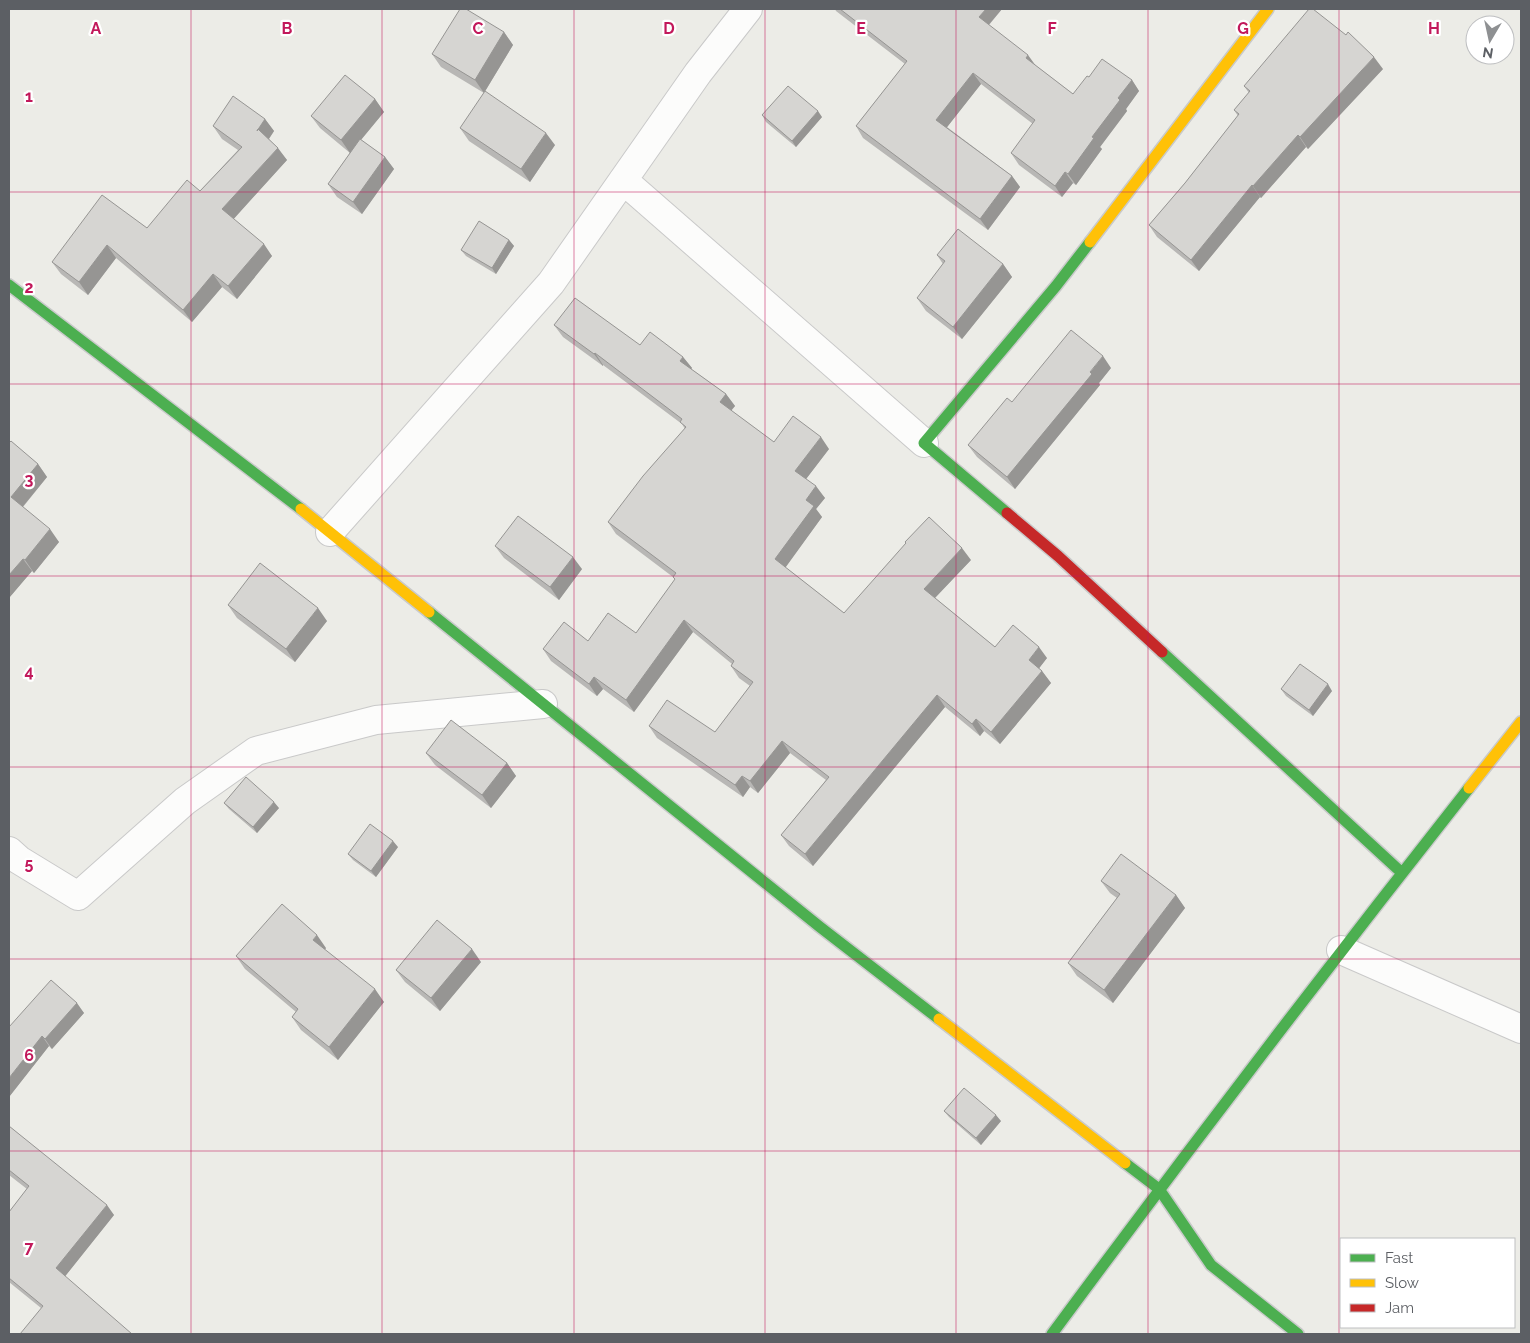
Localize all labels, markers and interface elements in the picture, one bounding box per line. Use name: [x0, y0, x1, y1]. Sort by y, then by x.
north arrow: [1465, 15, 1515, 65]
text: A: [91, 19, 102, 38]
text: B: [282, 19, 293, 38]
text: C: [473, 19, 484, 38]
text: D: [663, 19, 675, 38]
text: E: [856, 19, 866, 38]
text: F: [1047, 19, 1057, 38]
text: G: [1237, 19, 1249, 38]
text: H: [1428, 19, 1440, 38]
text: N: [1481, 44, 1494, 62]
text: 1: [25, 87, 33, 106]
text: 2: [24, 278, 34, 297]
text: 3: [25, 470, 34, 489]
text: 4: [24, 662, 34, 681]
text: 5: [25, 854, 34, 873]
text: 6: [24, 1046, 34, 1065]
text: 7: [25, 1238, 34, 1257]
legend: [1340, 1238, 1515, 1328]
text: Fast: [1385, 1249, 1413, 1267]
text: Slow: [1385, 1274, 1419, 1292]
text: Jam: [1385, 1299, 1414, 1317]

